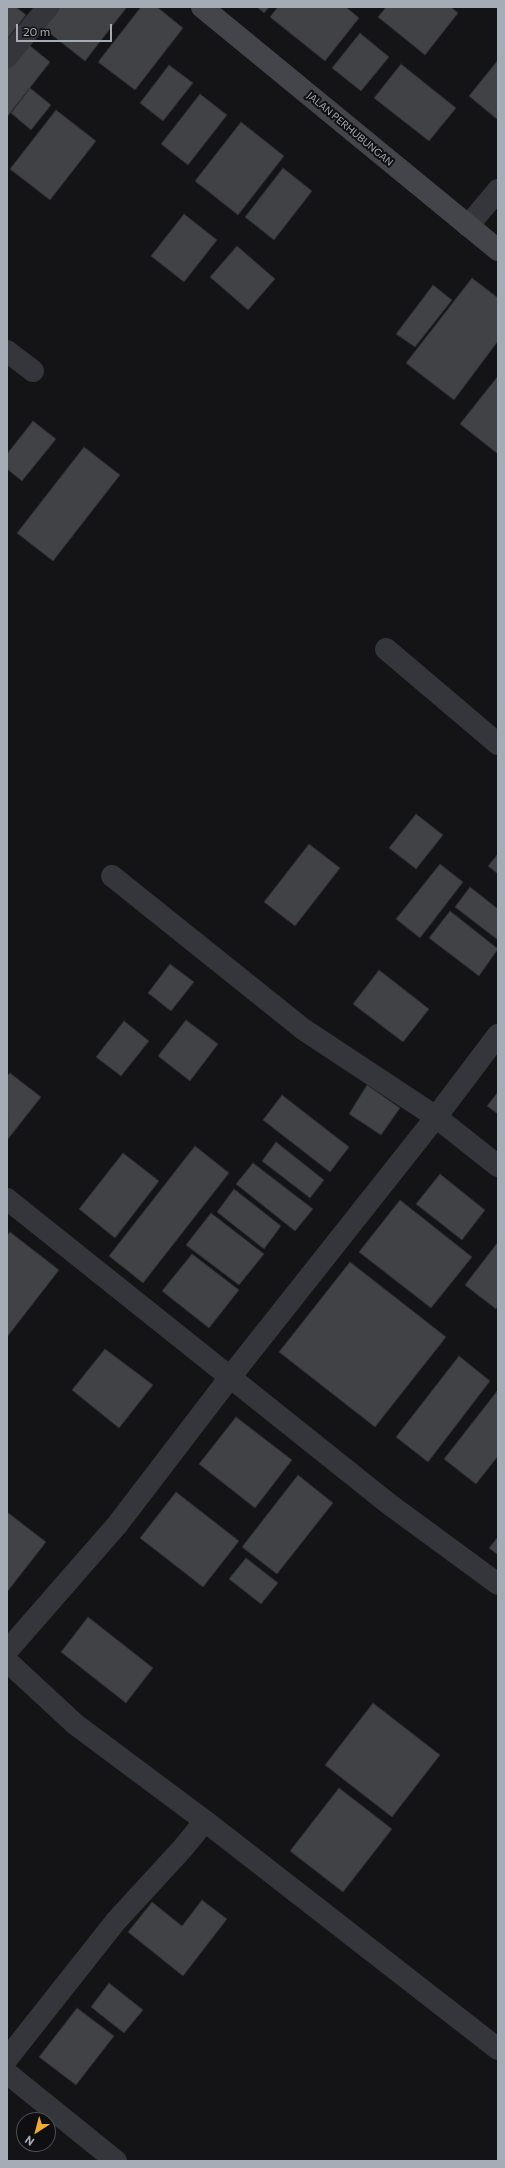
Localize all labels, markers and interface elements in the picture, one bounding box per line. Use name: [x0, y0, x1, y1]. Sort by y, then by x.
scale bar: [18, 16, 114, 42]
text: 20 m: [23, 24, 50, 38]
street label: JALAN PERHUBUNGAN: [305, 89, 395, 169]
north arrow: [16, 2112, 56, 2152]
text: N: [22, 2134, 36, 2149]

